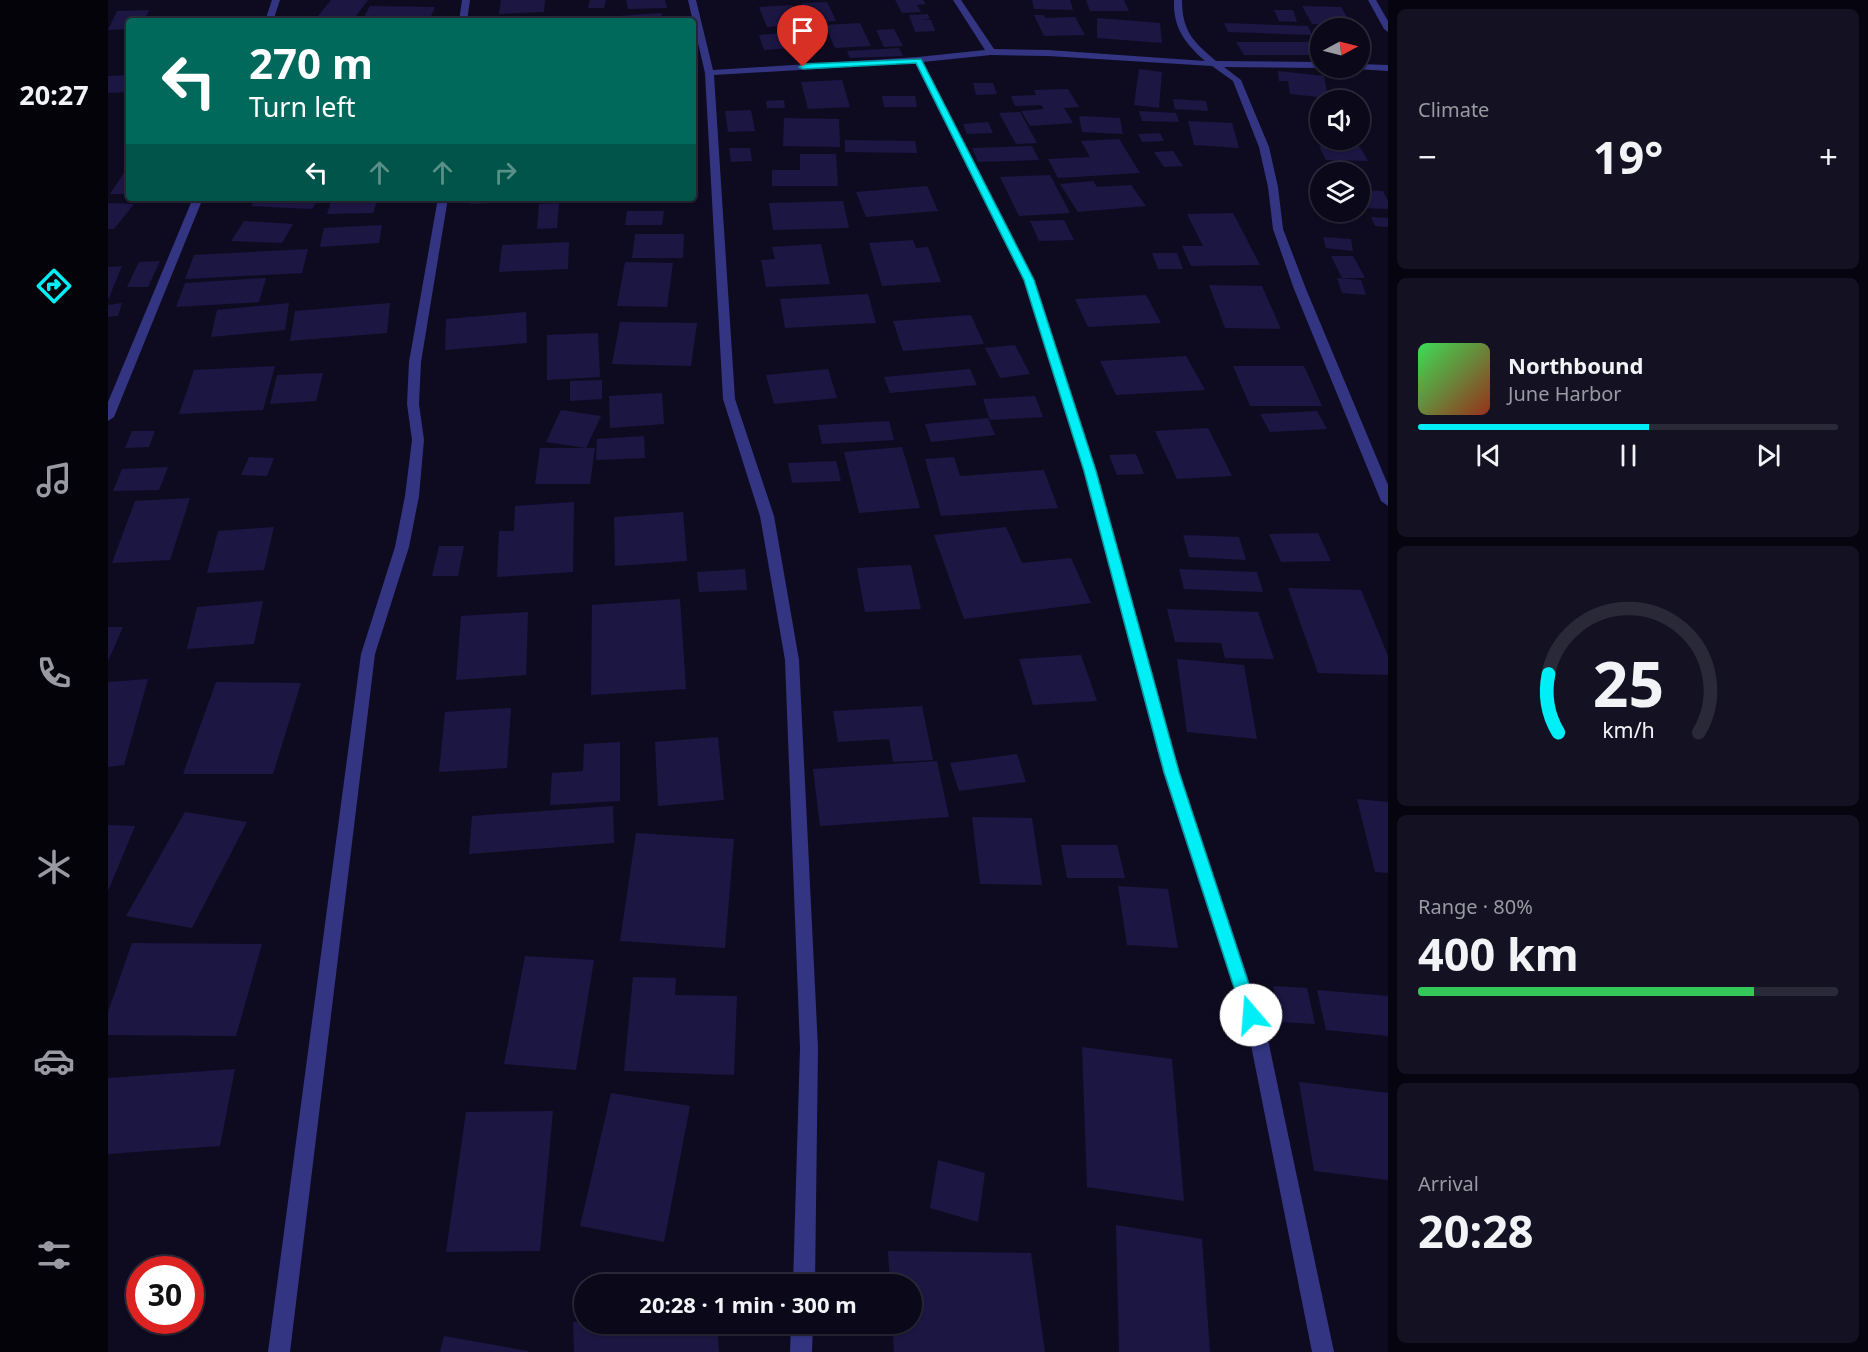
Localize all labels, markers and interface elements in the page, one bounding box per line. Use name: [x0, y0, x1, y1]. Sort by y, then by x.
pin: [777, 5, 828, 67]
icon: arrive: [786, 14, 819, 47]
north arrow: [1310, 18, 1370, 78]
map controls: [1310, 18, 1370, 222]
text: 270 m: [249, 34, 373, 91]
icon: left: [150, 42, 228, 120]
text: 20:27: [19, 76, 89, 113]
text: Turn left: [249, 88, 355, 125]
button: sound: [1310, 90, 1370, 150]
text: Climate: [1418, 96, 1489, 123]
text: 19°: [1593, 126, 1663, 187]
text: −: [1418, 134, 1437, 179]
text: +: [1819, 134, 1838, 179]
icon: left: [300, 156, 333, 189]
icon: ahead: [363, 156, 396, 189]
icon: ahead: [426, 156, 459, 189]
icon: right: [489, 156, 522, 189]
button: layers: [1310, 162, 1370, 222]
icon: directions: [33, 265, 75, 307]
text: Northbound: [1508, 350, 1643, 380]
text: June Harbor: [1508, 380, 1622, 407]
icon: previous: [1472, 439, 1505, 472]
icon: pause: [1612, 439, 1645, 472]
icon: next: [1752, 439, 1785, 472]
icon: music: [33, 459, 75, 501]
text: 25: [1592, 640, 1664, 725]
icon: phone: [33, 652, 75, 694]
text: km/h: [1602, 715, 1654, 744]
icon: climate: [33, 846, 75, 888]
text: Range · 80%: [1418, 893, 1533, 920]
text: 400 km: [1418, 923, 1579, 984]
position arrow: [1219, 983, 1283, 1047]
icon: car: [33, 1040, 75, 1082]
text: Arrival: [1418, 1170, 1479, 1197]
text: 20:28: [1418, 1200, 1534, 1261]
icon: filters: [33, 1234, 75, 1276]
speed limit sign: 30: [126, 1256, 204, 1334]
text: 20:28 · 1 min · 300 m: [639, 1289, 857, 1319]

